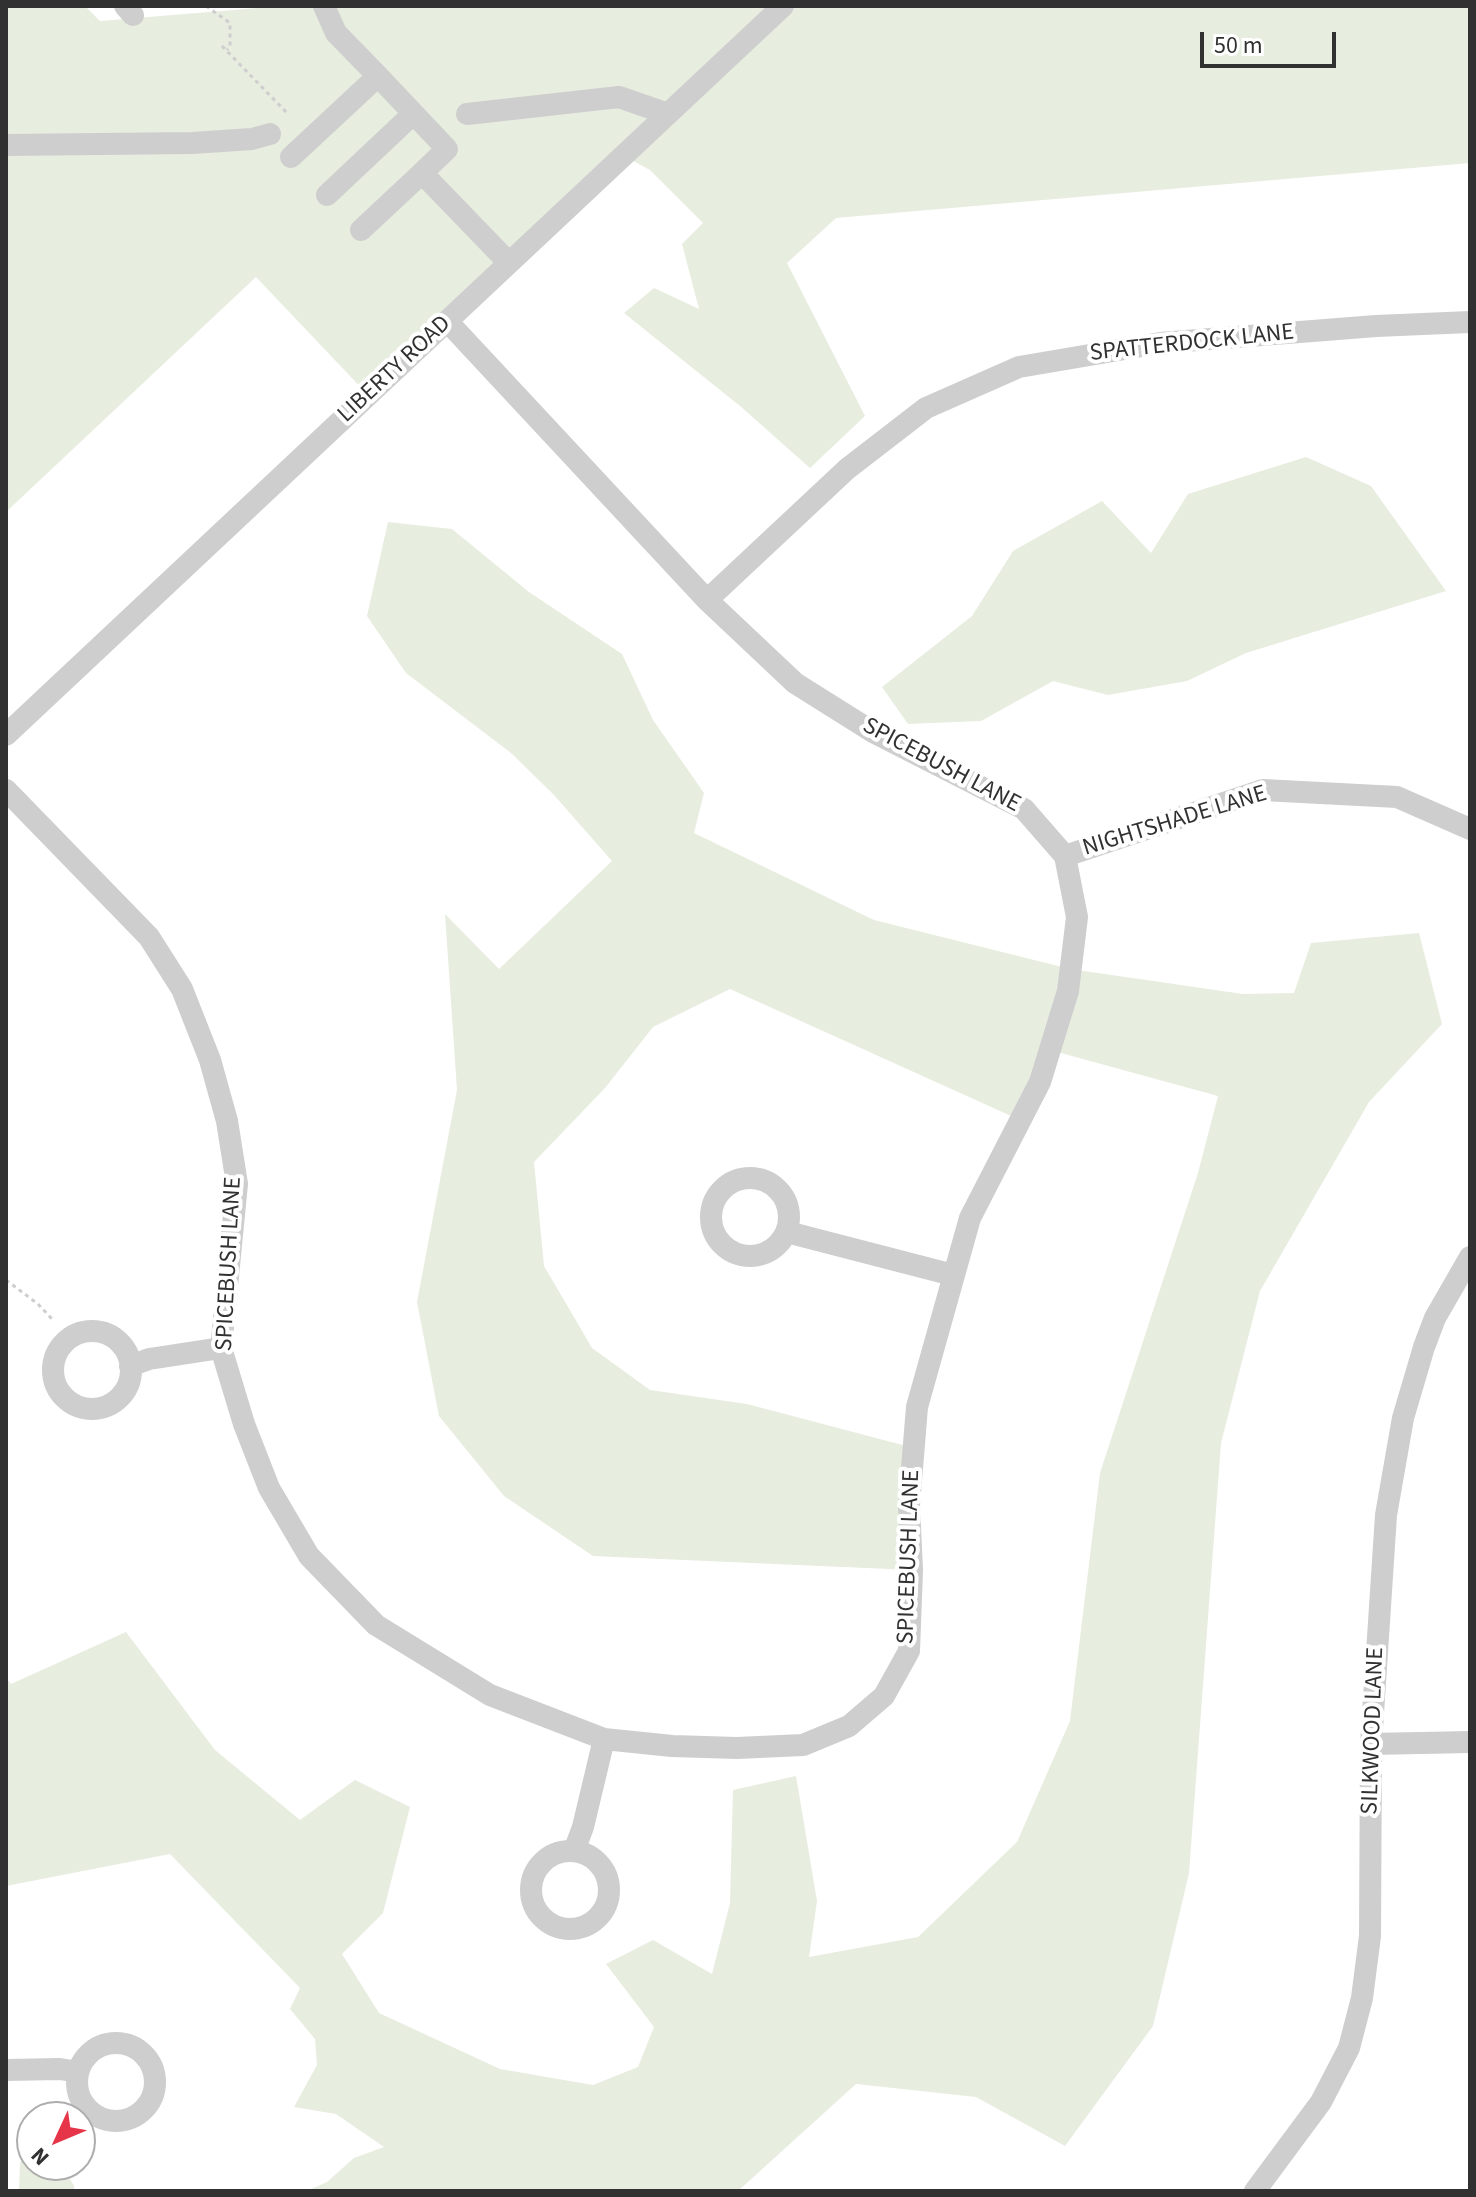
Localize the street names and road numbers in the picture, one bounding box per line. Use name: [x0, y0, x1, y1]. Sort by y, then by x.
street label: LIBERTY ROAD: [333, 310, 457, 430]
street label: SPATTERDOCK LANE: [1089, 319, 1295, 369]
street label: SPICEBUSH LANE: [857, 712, 1025, 820]
street label: NIGHTSHADE LANE: [1080, 780, 1270, 864]
street label: SPICEBUSH LANE: [211, 1176, 249, 1352]
street label: SPICEBUSH LANE: [893, 1469, 927, 1645]
street label: SILKWOOD LANE: [1357, 1647, 1391, 1815]

